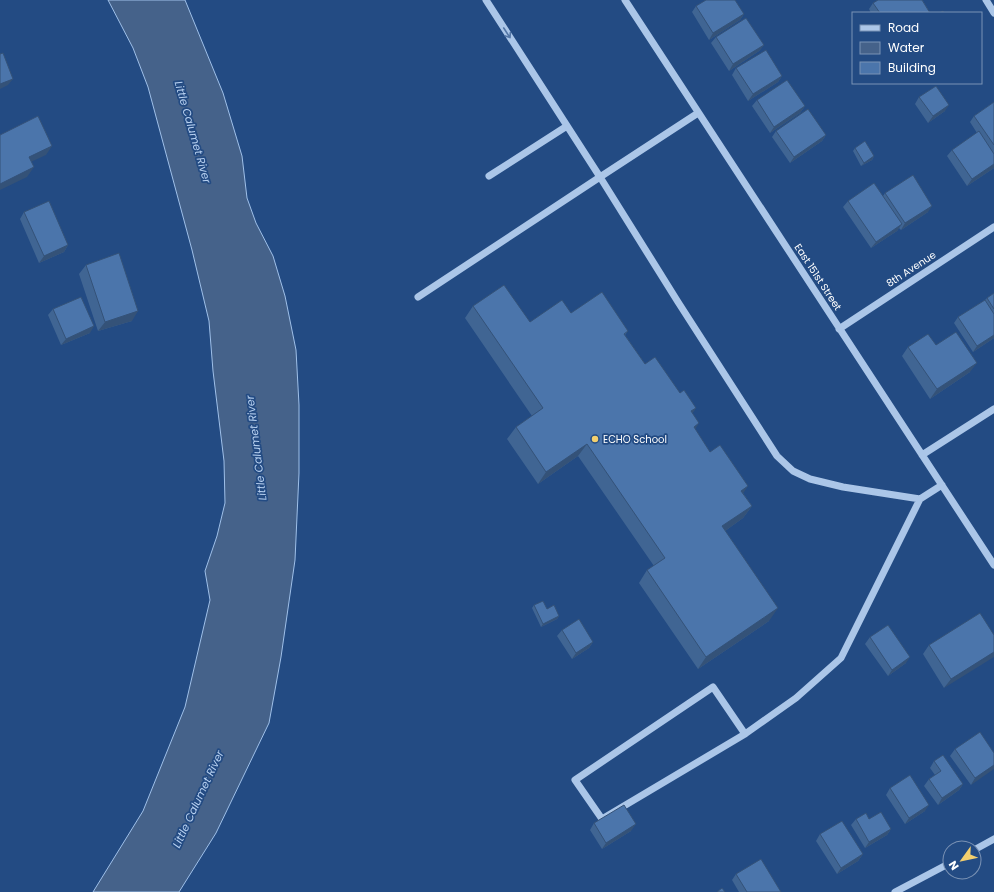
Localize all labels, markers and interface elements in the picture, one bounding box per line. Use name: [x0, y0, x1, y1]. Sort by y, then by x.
legend: [852, 12, 982, 84]
text: Road: [888, 19, 919, 36]
one-way arrow: [504, 27, 512, 39]
text: Water: [888, 39, 925, 56]
text: Building: [888, 59, 936, 76]
water label: Little Calumet River: [171, 79, 216, 186]
street label: East 151st Street: [791, 241, 845, 314]
street label: 8th Avenue: [883, 247, 939, 291]
water label: Little Calumet River: [242, 394, 270, 502]
place label: ECHO School: [603, 432, 667, 447]
marker: ECHO School: [590, 434, 600, 444]
water label: Little Calumet River: [168, 747, 228, 850]
north arrow: [942, 840, 982, 880]
text: N: [945, 858, 963, 873]

